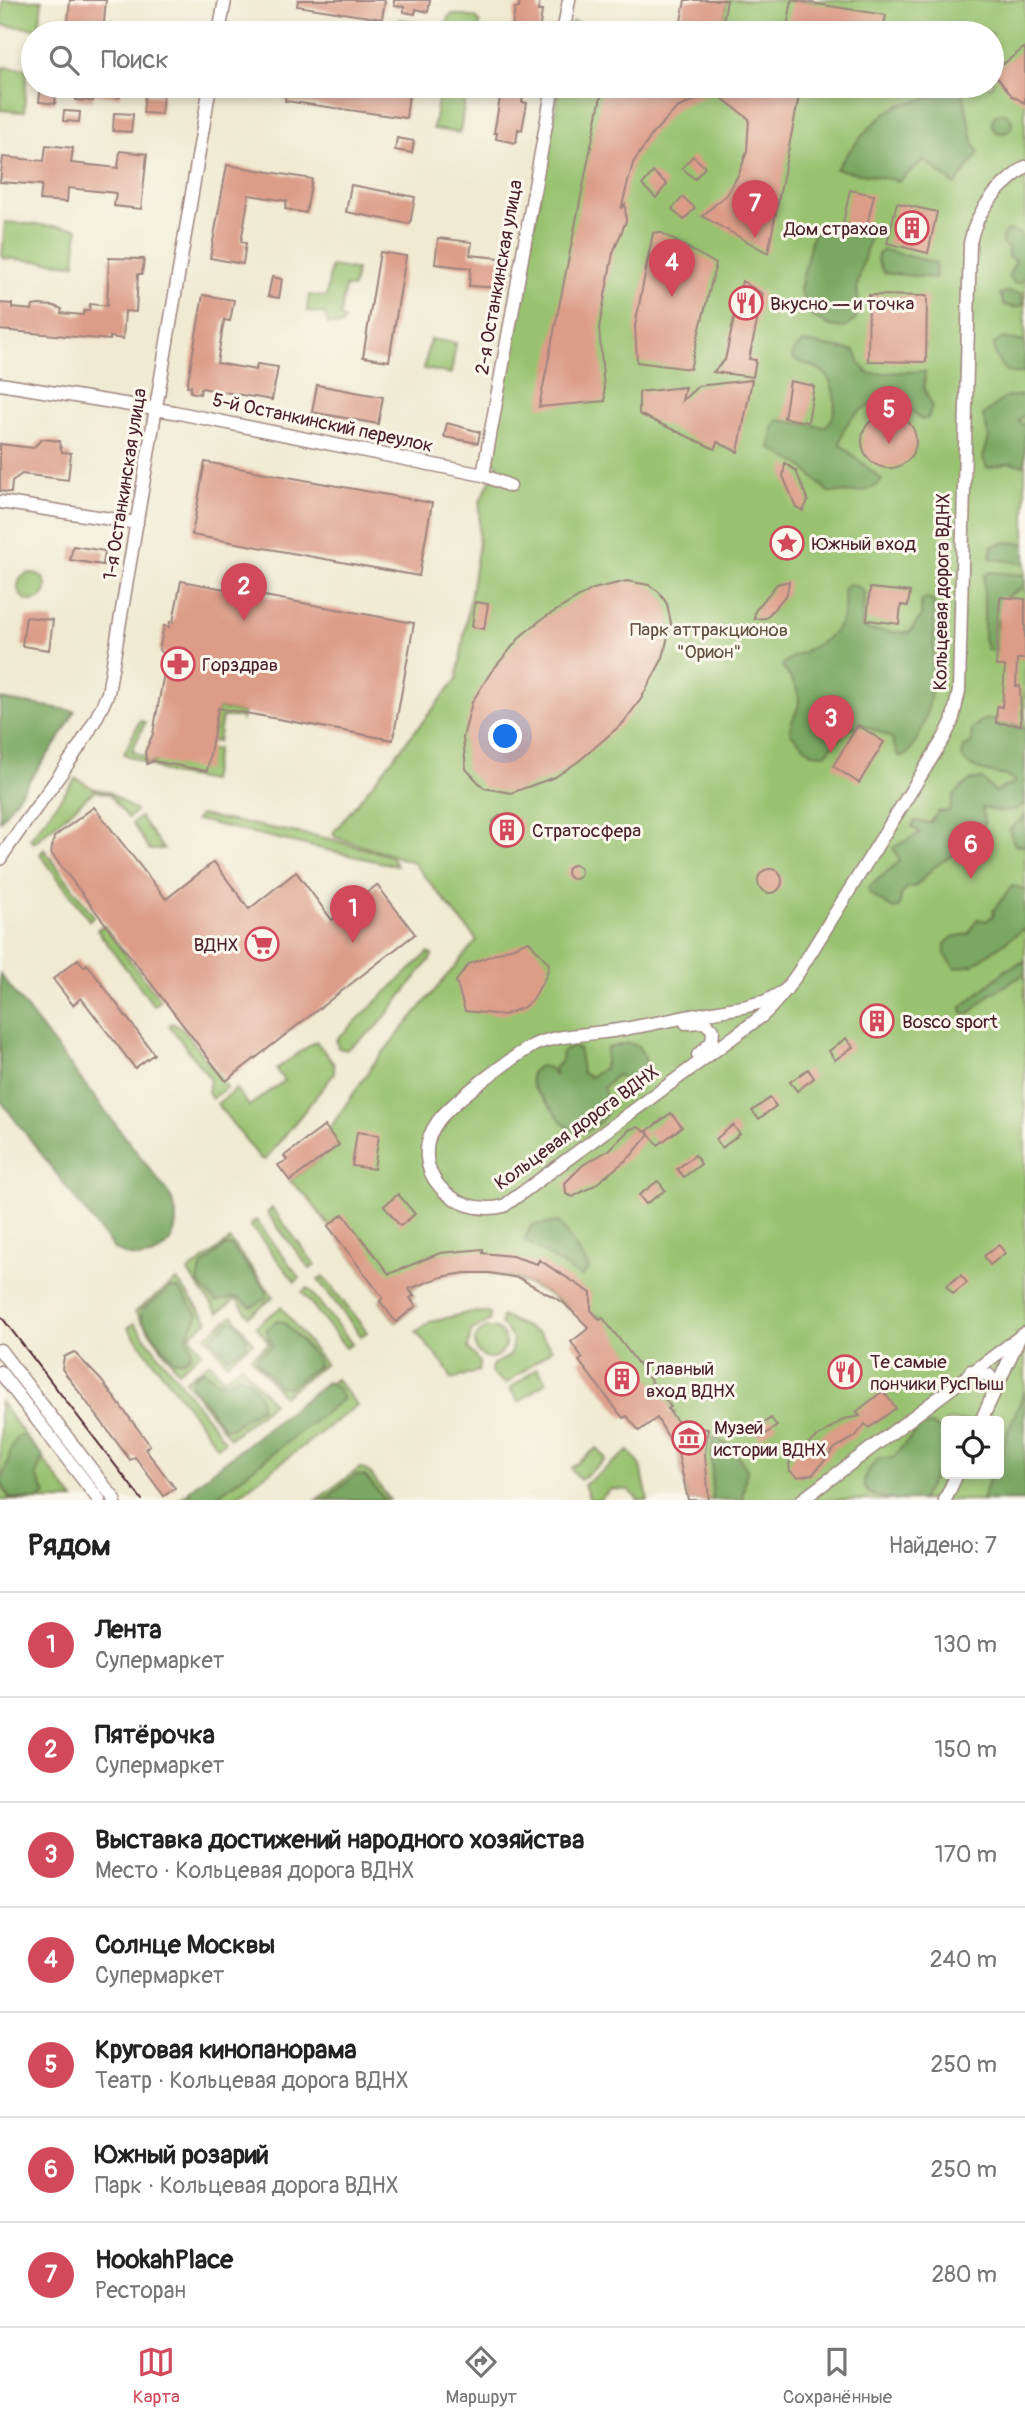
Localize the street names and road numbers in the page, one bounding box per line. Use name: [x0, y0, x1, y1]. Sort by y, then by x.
street label: 2-я Останкинская улица: [470, 178, 528, 376]
street label: 1-я Останкинская улица: [98, 386, 152, 582]
street label: 5-й Останкинский переулок: [210, 388, 436, 458]
street label: Кольцевая дорога ВДНХ: [928, 493, 956, 691]
street label: Кольцевая дорога ВДНХ: [490, 1060, 663, 1195]

